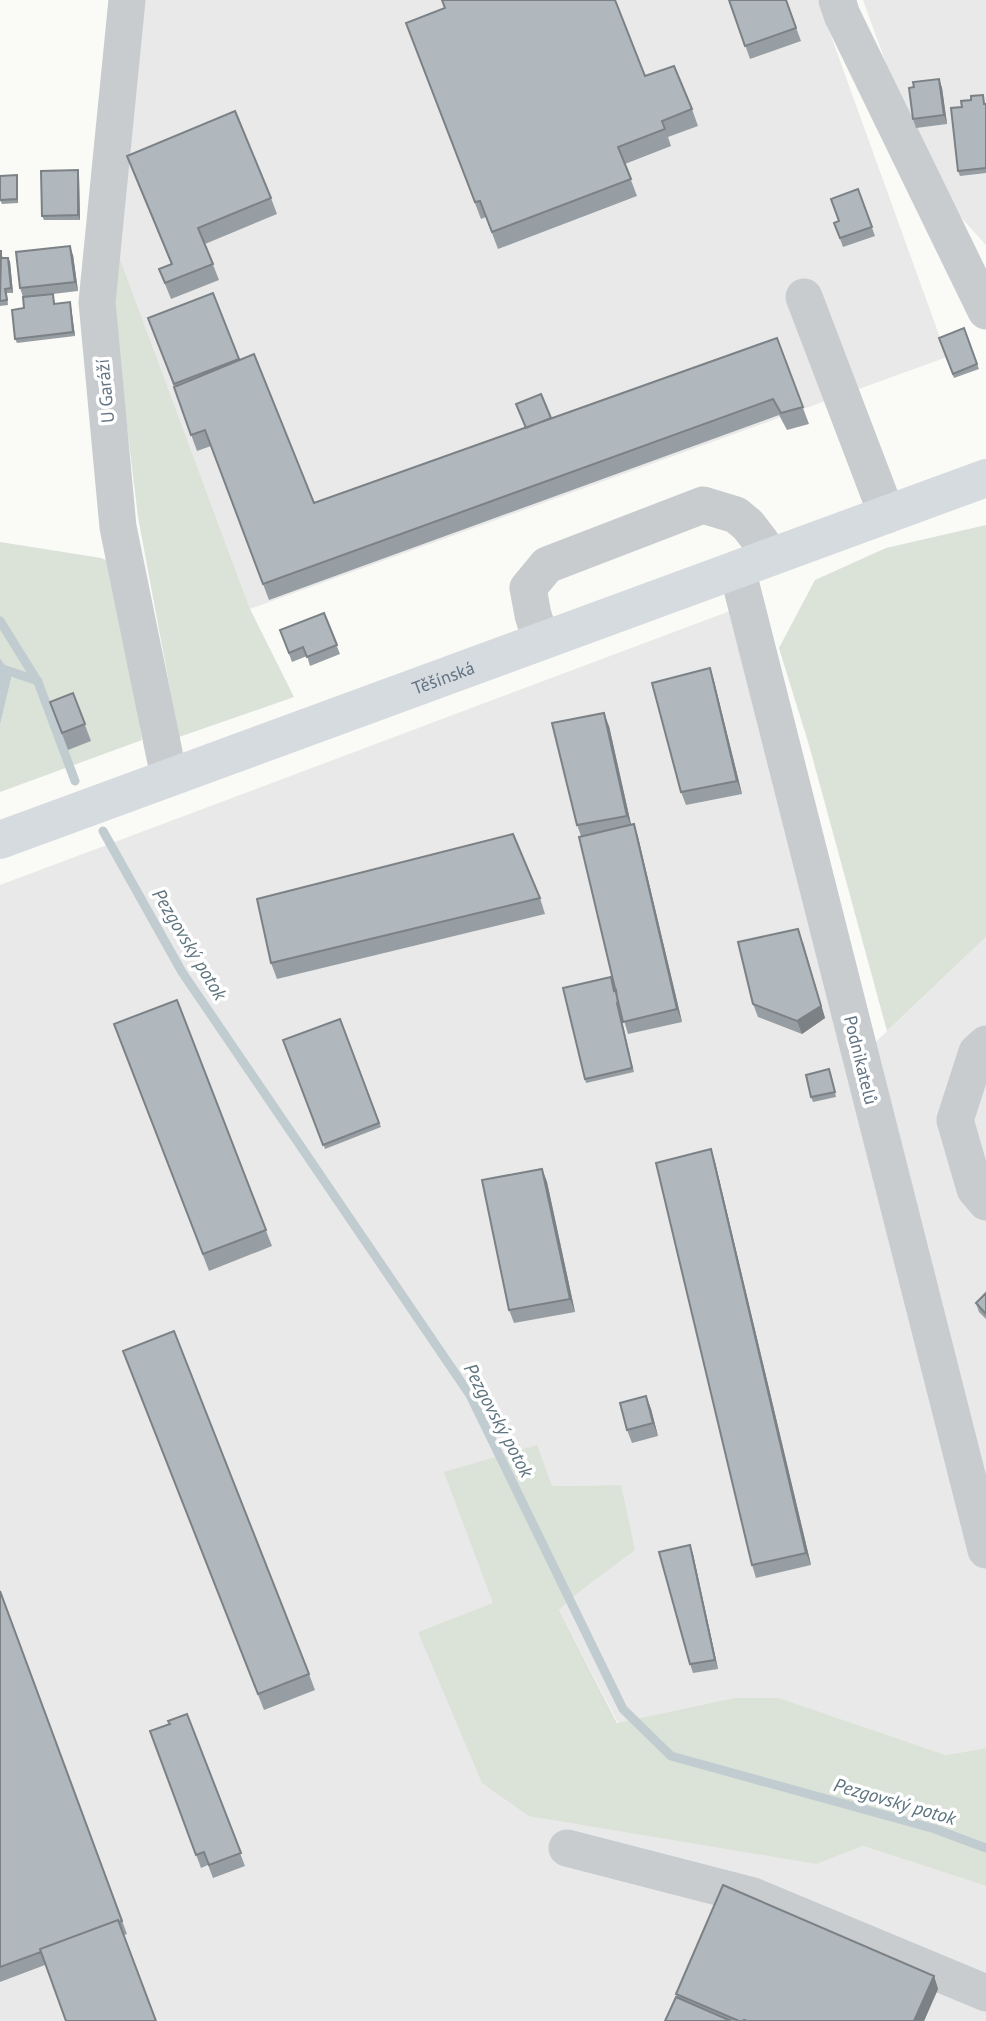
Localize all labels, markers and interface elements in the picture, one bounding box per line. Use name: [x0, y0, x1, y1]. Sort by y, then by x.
street label: U Garáží: [91, 358, 119, 424]
street label: Těšínská: [409, 655, 477, 699]
water label: Pezgovský potok: [147, 884, 233, 1005]
street label: Podnikatelů: [839, 1013, 883, 1107]
water label: Pezgovský potok: [459, 1359, 540, 1482]
water label: Pezgovský potok: [831, 1772, 960, 1830]

